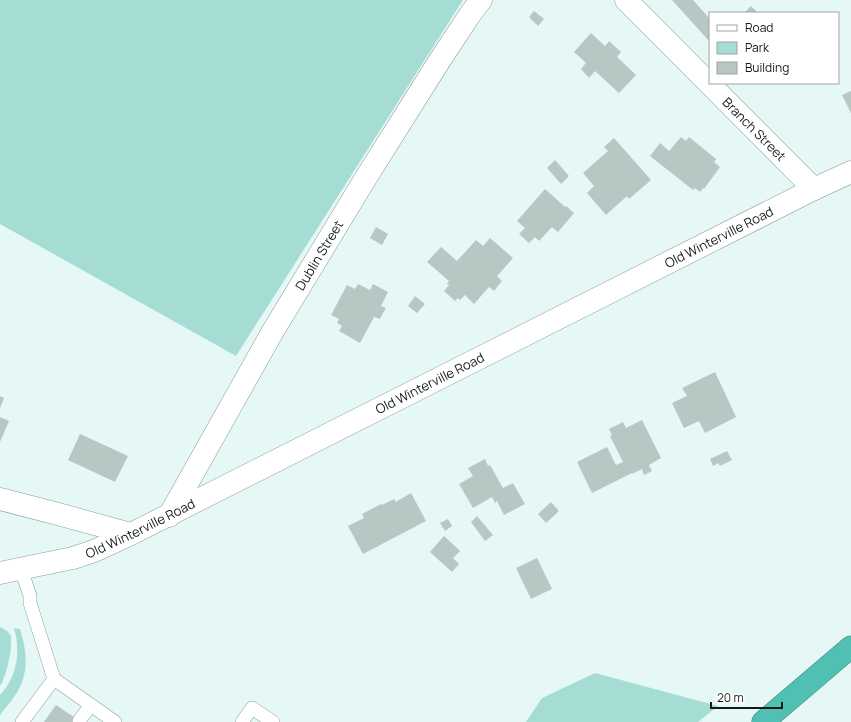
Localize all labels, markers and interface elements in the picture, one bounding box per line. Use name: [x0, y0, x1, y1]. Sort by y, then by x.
legend: [709, 12, 839, 84]
text: Road: [745, 19, 773, 36]
text: Park: [745, 39, 770, 56]
text: Building: [745, 59, 789, 76]
street label: Branch Street: [719, 93, 790, 165]
street label: Old Winterville Road: [661, 202, 776, 272]
street label: Dublin Street: [291, 217, 347, 293]
street label: Old Winterville Road: [372, 348, 487, 418]
street label: Old Winterville Road: [83, 494, 198, 562]
scale bar: [711, 684, 782, 710]
text: 20 m: [717, 689, 744, 706]

